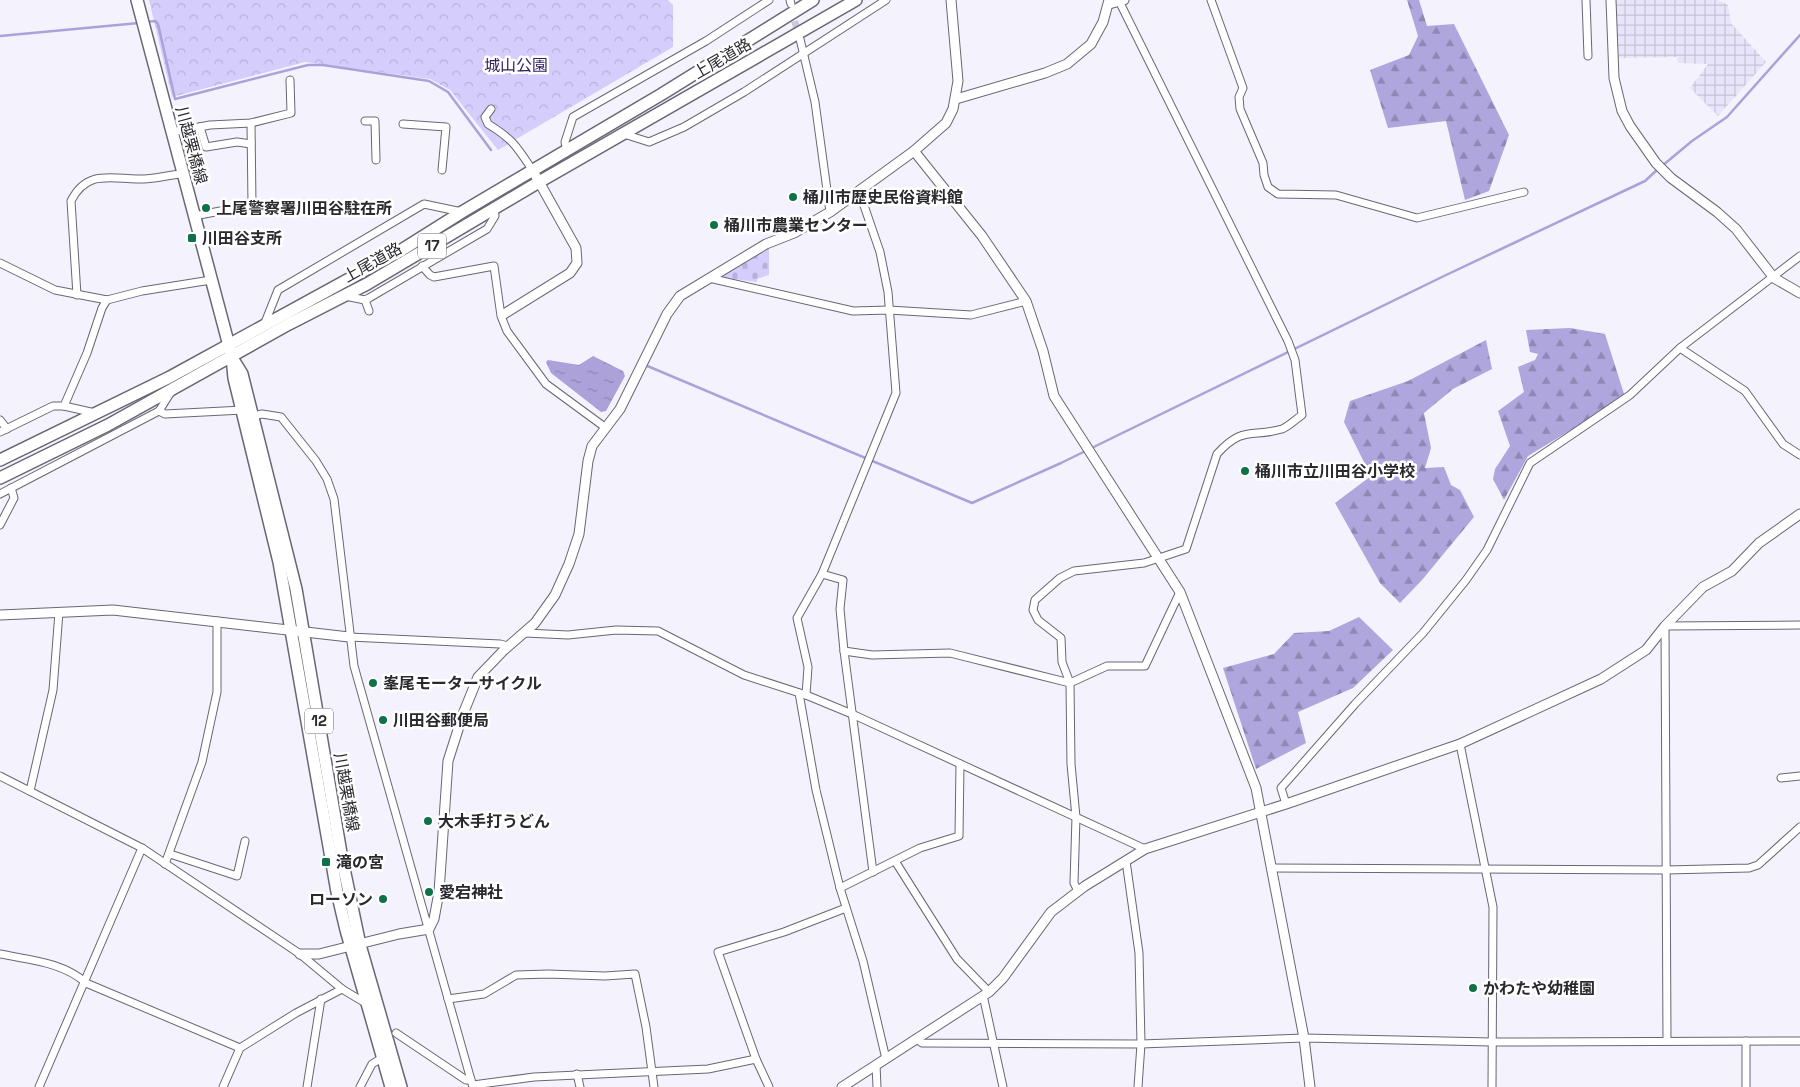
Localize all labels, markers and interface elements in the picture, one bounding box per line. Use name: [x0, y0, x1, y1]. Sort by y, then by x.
street label: 上尾道路: [689, 33, 755, 84]
park label: 城山公園: [484, 55, 548, 76]
street label: 川越栗橋線: [171, 104, 212, 186]
place label: 桶川市歴史民俗資料館: [802, 187, 963, 208]
marker: 桶川市歴史民俗資料館: [787, 191, 799, 203]
place label: 上尾警察署川田谷駐在所: [216, 198, 392, 219]
marker: 上尾警察署川田谷駐在所: [200, 202, 212, 214]
place label: 桶川市農業センター: [723, 215, 868, 236]
marker: 桶川市農業センター: [708, 219, 720, 231]
place label: 川田谷支所: [202, 228, 282, 249]
marker: 川田谷支所: [186, 232, 198, 244]
road number: 17: [418, 234, 446, 258]
street label: 上尾道路: [339, 238, 405, 287]
place label: 桶川市立川田谷小学校: [1254, 461, 1415, 482]
marker: 桶川市立川田谷小学校: [1239, 465, 1251, 477]
place label: 峯尾モーターサイクル: [383, 673, 542, 694]
marker: 峯尾モーターサイクル: [367, 677, 379, 689]
road number: 12: [305, 708, 333, 734]
place label: 川田谷郵便局: [393, 710, 489, 731]
marker: 川田谷郵便局: [377, 714, 389, 726]
street label: 川越栗橋線: [329, 751, 364, 833]
place label: 大木手打うどん: [438, 811, 550, 832]
marker: 大木手打うどん: [422, 815, 434, 827]
place label: 滝の宮: [336, 852, 384, 873]
marker: 滝の宮: [320, 856, 332, 868]
place label: 愛宕神社: [439, 882, 503, 903]
marker: 愛宕神社: [423, 886, 435, 898]
place label: ローソン: [309, 889, 373, 910]
marker: ローソン: [377, 893, 389, 905]
place label: かわたや幼稚園: [1483, 978, 1595, 999]
marker: かわたや幼稚園: [1467, 982, 1479, 994]

